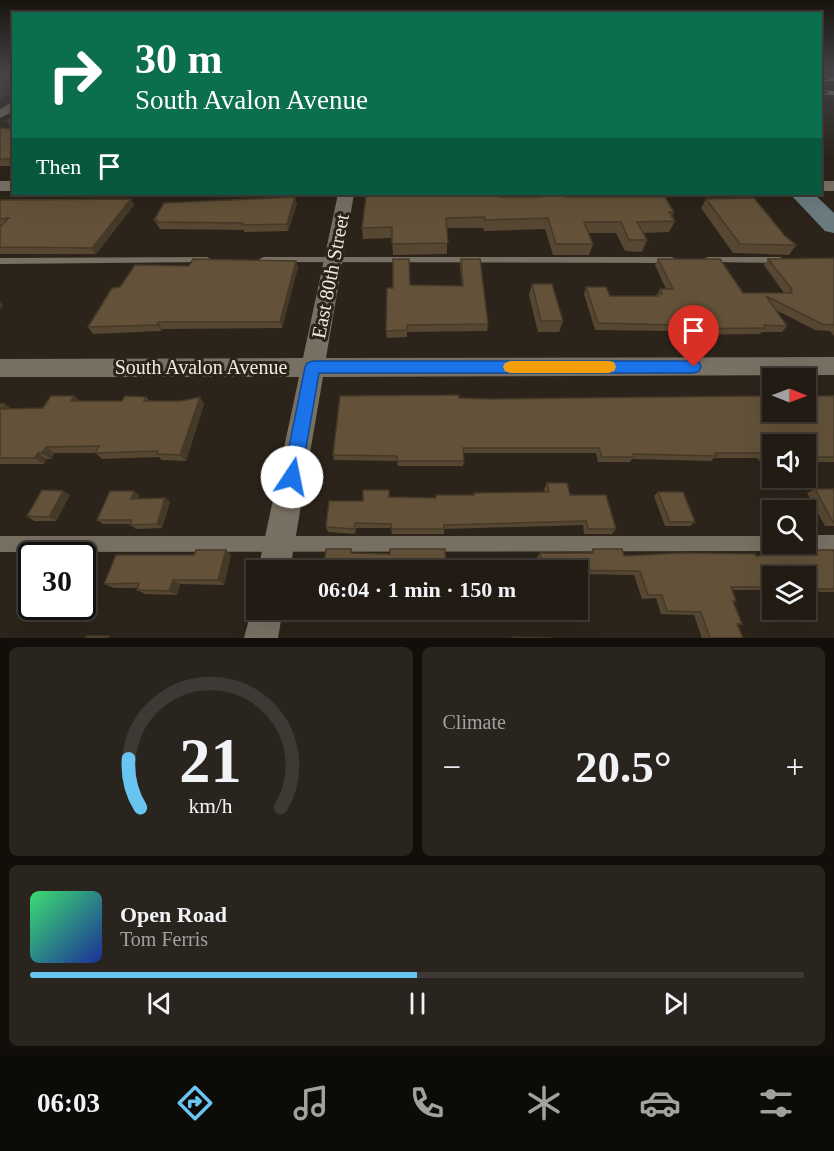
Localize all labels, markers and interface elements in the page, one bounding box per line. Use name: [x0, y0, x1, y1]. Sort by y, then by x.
icon: right: [36, 36, 114, 114]
text: 30 m: [135, 36, 223, 82]
text: South Avalon Avenue: [135, 85, 368, 115]
icon: arrive: [93, 150, 126, 183]
text: Then: [36, 154, 81, 179]
street label: East 80th Street: [307, 211, 353, 340]
pin: [668, 305, 719, 367]
icon: arrive: [677, 314, 710, 347]
street label: South Avalon Avenue: [115, 356, 287, 378]
north arrow: [762, 368, 816, 422]
map controls: [762, 368, 816, 620]
button: sound: [762, 434, 816, 488]
position arrow: [260, 445, 324, 509]
button: search: [762, 500, 816, 554]
speed limit sign: 30: [18, 542, 96, 620]
button: layers: [762, 566, 816, 620]
text: 06:04 · 1 min · 150 m: [318, 577, 516, 602]
text: Climate: [443, 711, 506, 733]
text: 21: [180, 726, 242, 795]
text: 20.5°: [575, 742, 672, 792]
text: −: [443, 749, 461, 785]
text: +: [785, 749, 804, 785]
text: km/h: [189, 795, 233, 819]
text: Open Road: [120, 902, 227, 927]
text: Tom Ferris: [120, 928, 208, 950]
icon: previous: [143, 987, 176, 1020]
icon: pause: [401, 987, 434, 1020]
icon: next: [659, 987, 692, 1020]
icon: directions: [174, 1082, 216, 1124]
icon: music: [290, 1082, 332, 1124]
icon: phone: [406, 1082, 448, 1124]
icon: climate: [523, 1082, 565, 1124]
icon: car: [639, 1082, 681, 1124]
icon: filters: [755, 1082, 797, 1124]
text: 06:03: [37, 1088, 100, 1118]

